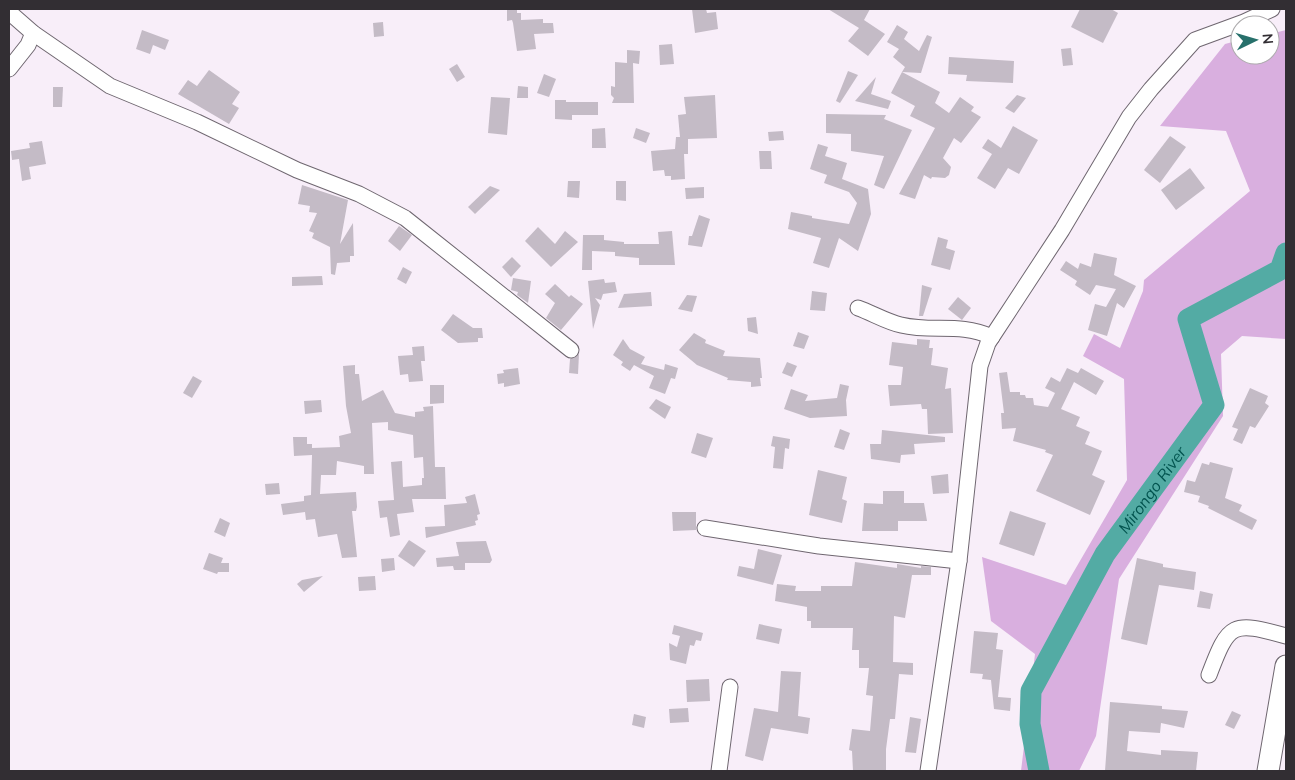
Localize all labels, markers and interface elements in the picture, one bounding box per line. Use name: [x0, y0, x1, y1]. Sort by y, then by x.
north arrow: [1230, 15, 1280, 65]
text: N: [1259, 33, 1277, 45]
water label: Mirongo River: [1114, 442, 1191, 537]

